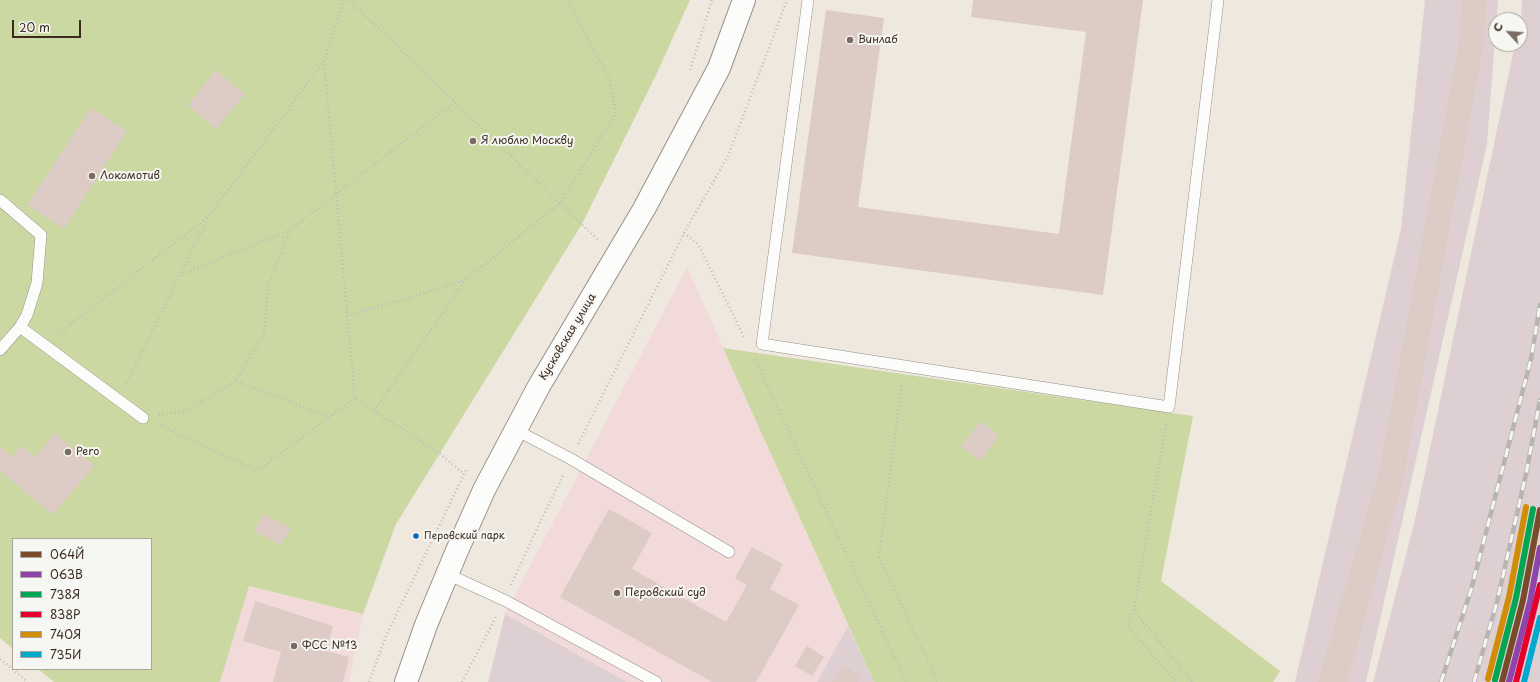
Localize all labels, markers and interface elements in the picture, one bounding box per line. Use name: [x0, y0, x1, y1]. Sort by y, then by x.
scale bar: [14, 12, 83, 38]
north arrow: [1488, 12, 1528, 52]
text: 20 m: [19, 18, 50, 36]
text: С: [1488, 20, 1507, 34]
place label: Винлаб: [858, 33, 898, 47]
marker: Винлаб: [845, 35, 855, 45]
place label: Я люблю Москву: [481, 134, 573, 148]
marker: Я люблю Москву: [468, 136, 478, 146]
place label: Локомотив: [100, 169, 160, 183]
marker: Локомотив: [87, 171, 97, 181]
street label: Кусковская улица: [537, 291, 599, 383]
place label: Pero: [76, 445, 99, 459]
marker: Pero: [63, 447, 73, 457]
place label: Перовский парк: [424, 530, 505, 542]
marker: Перовский парк: [411, 531, 421, 541]
legend: [12, 538, 152, 670]
text: 064Й: [50, 545, 85, 563]
text: 063В: [50, 565, 83, 583]
text: 738Я: [50, 585, 80, 603]
place label: Перовский суд: [625, 586, 706, 600]
marker: Перовский суд: [612, 588, 622, 598]
text: 838Р: [50, 605, 81, 623]
text: 740Я: [50, 625, 81, 643]
place label: ФСС №13: [302, 639, 357, 653]
marker: ФСС №13: [289, 641, 299, 651]
text: 735И: [50, 645, 81, 663]

